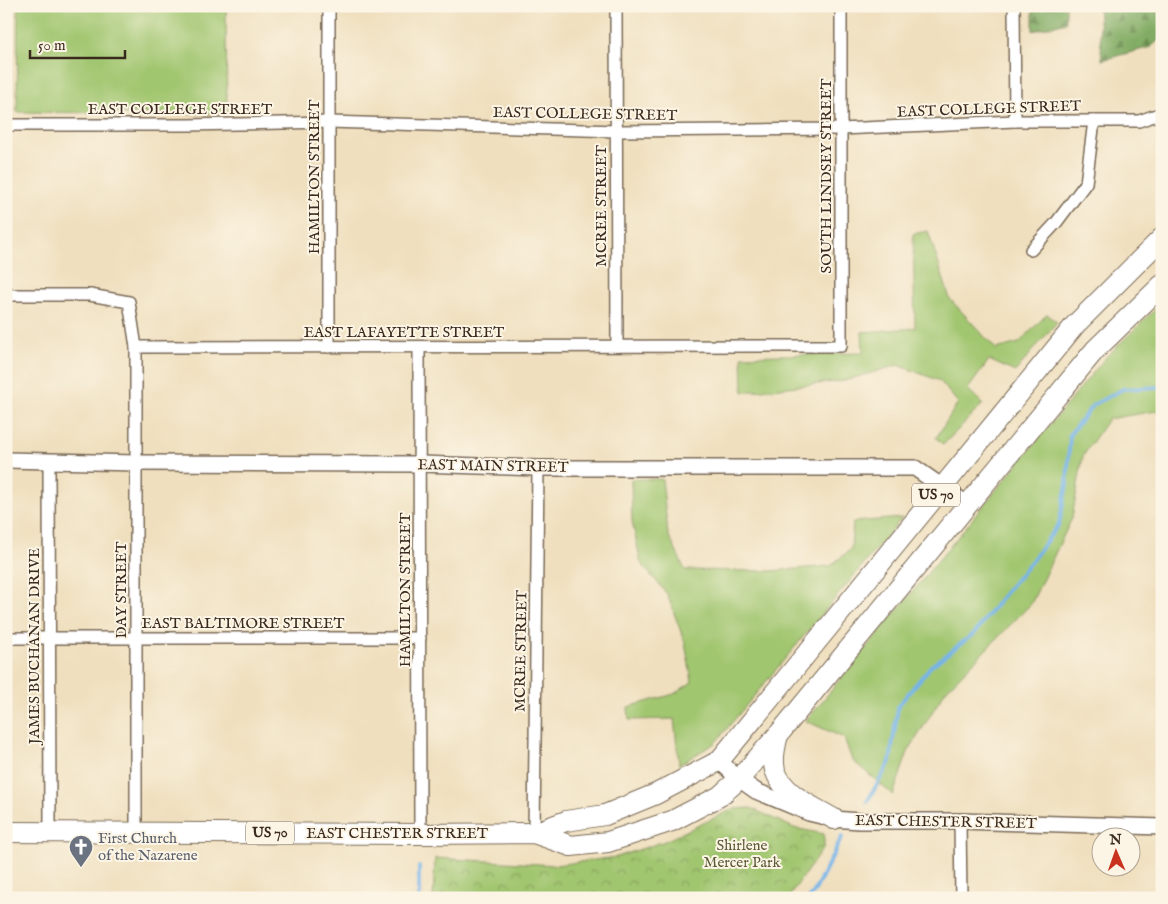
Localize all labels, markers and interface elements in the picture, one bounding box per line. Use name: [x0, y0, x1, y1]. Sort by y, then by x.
scale bar: [30, 28, 125, 60]
text: 50 m: [38, 36, 66, 55]
street label: SOUTH LINDSEY STREET: [817, 78, 836, 274]
street label: EAST COLLEGE STREET: [897, 96, 1082, 122]
street label: EAST COLLEGE STREET: [88, 100, 272, 119]
street label: HAMILTON STREET: [305, 100, 324, 254]
street label: EAST COLLEGE STREET: [493, 103, 677, 125]
street label: MCREE STREET: [592, 145, 611, 267]
street label: EAST LAFAYETTE STREET: [304, 323, 504, 342]
street label: EAST MAIN STREET: [417, 455, 569, 477]
road number: US 70: [912, 484, 960, 506]
street label: HAMILTON STREET: [396, 513, 415, 667]
street label: DAY STREET: [112, 542, 131, 638]
street label: JAMES BUCHANAN DRIVE: [25, 548, 44, 746]
street label: MCREE STREET: [510, 590, 532, 712]
street label: EAST BALTIMORE STREET: [142, 614, 344, 633]
street label: EAST CHESTER STREET: [855, 811, 1037, 833]
road number: US 70: [246, 821, 294, 844]
street label: EAST CHESTER STREET: [306, 824, 488, 843]
north arrow: [1090, 826, 1140, 876]
place label: First Church of the Nazarene: [98, 829, 198, 865]
text: N: [1108, 831, 1122, 849]
church icon: First Church of the Nazarene: [68, 834, 94, 868]
park label: Shirlene Mercer Park: [703, 836, 781, 872]

